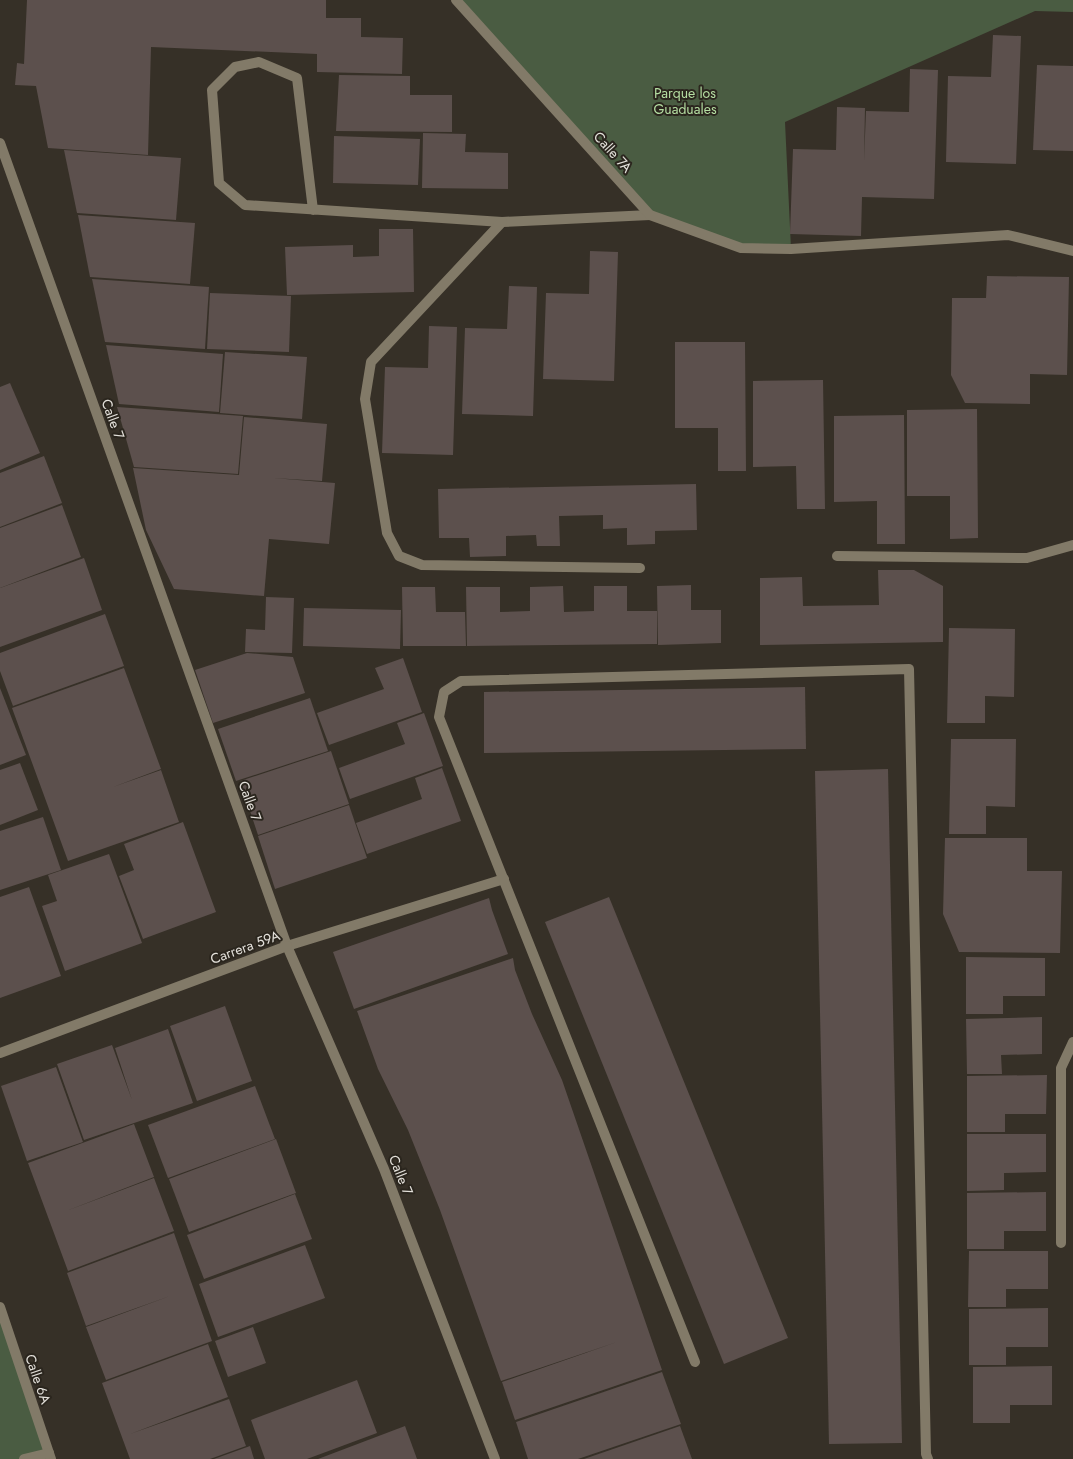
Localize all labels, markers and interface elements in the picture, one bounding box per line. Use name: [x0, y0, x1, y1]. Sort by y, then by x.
park label: Parque los Guaduales: [653, 83, 717, 119]
street label: Calle 7A: [589, 127, 637, 178]
street label: Calle 7: [97, 396, 130, 443]
street label: Calle 7: [234, 778, 267, 825]
street label: Carrera 59A: [207, 925, 283, 969]
street label: Calle 7: [384, 1152, 418, 1199]
street label: Calle 6A: [20, 1351, 56, 1407]

